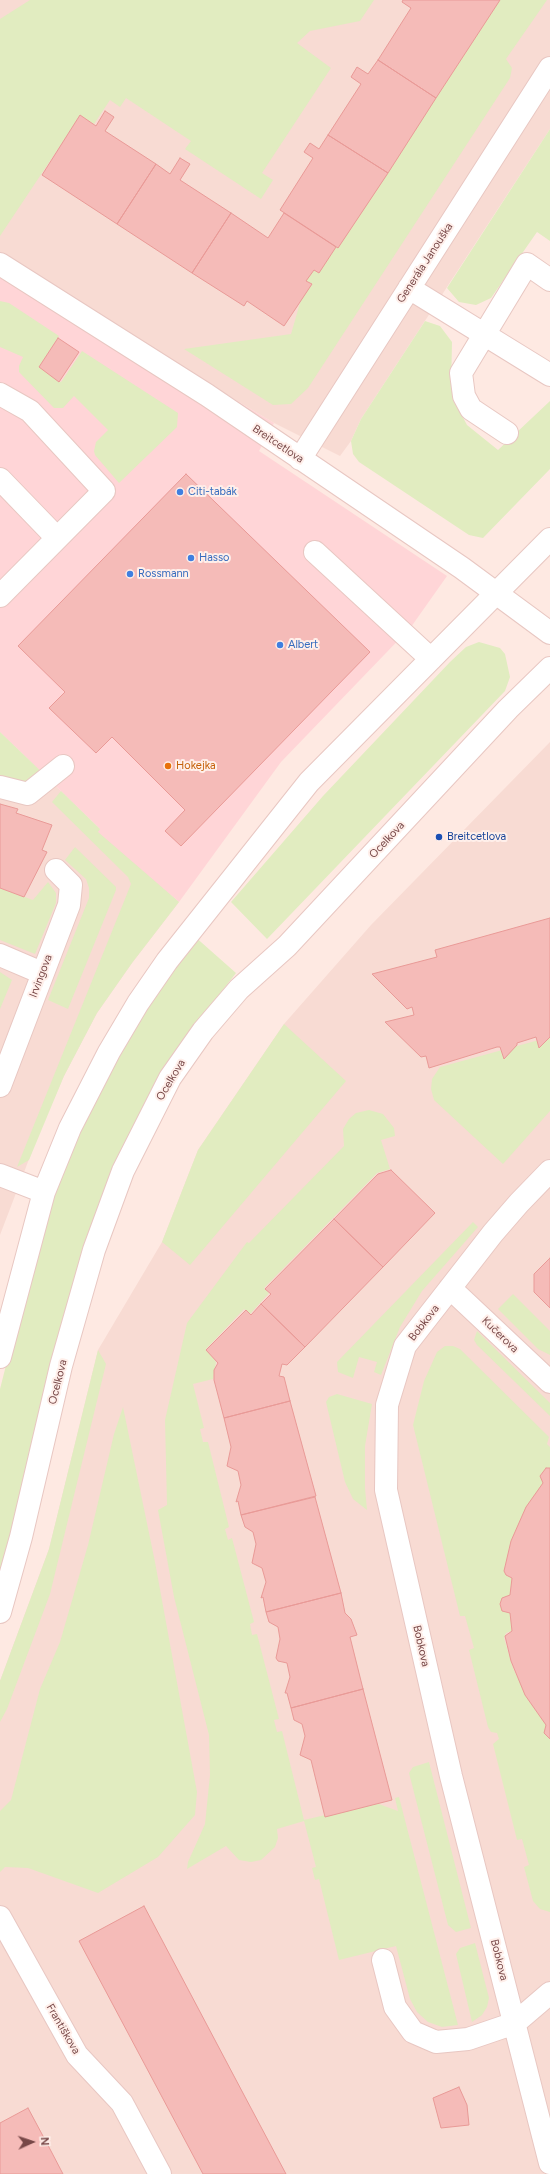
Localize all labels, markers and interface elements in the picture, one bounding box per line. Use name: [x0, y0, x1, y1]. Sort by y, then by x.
street label: Generála Janouška: [394, 221, 456, 305]
street label: Breitcetlova: [250, 422, 306, 466]
place label: Citi-tabák: [188, 485, 237, 499]
marker: Citi-tabák: [175, 487, 185, 497]
place label: Hasso: [199, 551, 229, 565]
marker: Hasso: [186, 553, 196, 563]
place label: Rossmann: [138, 567, 189, 581]
marker: Rossmann: [125, 569, 135, 579]
place label: Albert: [288, 638, 318, 652]
marker: Albert: [275, 640, 285, 650]
place label: Hokejka: [176, 759, 216, 773]
marker: Hokejka: [163, 761, 173, 771]
street label: Ocelkova: [367, 819, 407, 861]
place label: Breitcetlova: [447, 830, 506, 844]
marker: Breitcetlova: [434, 832, 444, 842]
street label: Irvingova: [27, 953, 55, 999]
street label: Ocelkova: [154, 1057, 188, 1103]
street label: Bobkova: [406, 1302, 442, 1344]
street label: Kučerova: [479, 1314, 521, 1356]
street label: Ocelkova: [46, 1358, 70, 1406]
street label: Bobkova: [410, 1624, 432, 1668]
street label: Bobkova: [487, 1938, 511, 1982]
street label: Františkova: [43, 2002, 83, 2056]
north arrow: [12, 2122, 52, 2162]
text: N: [38, 2137, 51, 2146]

